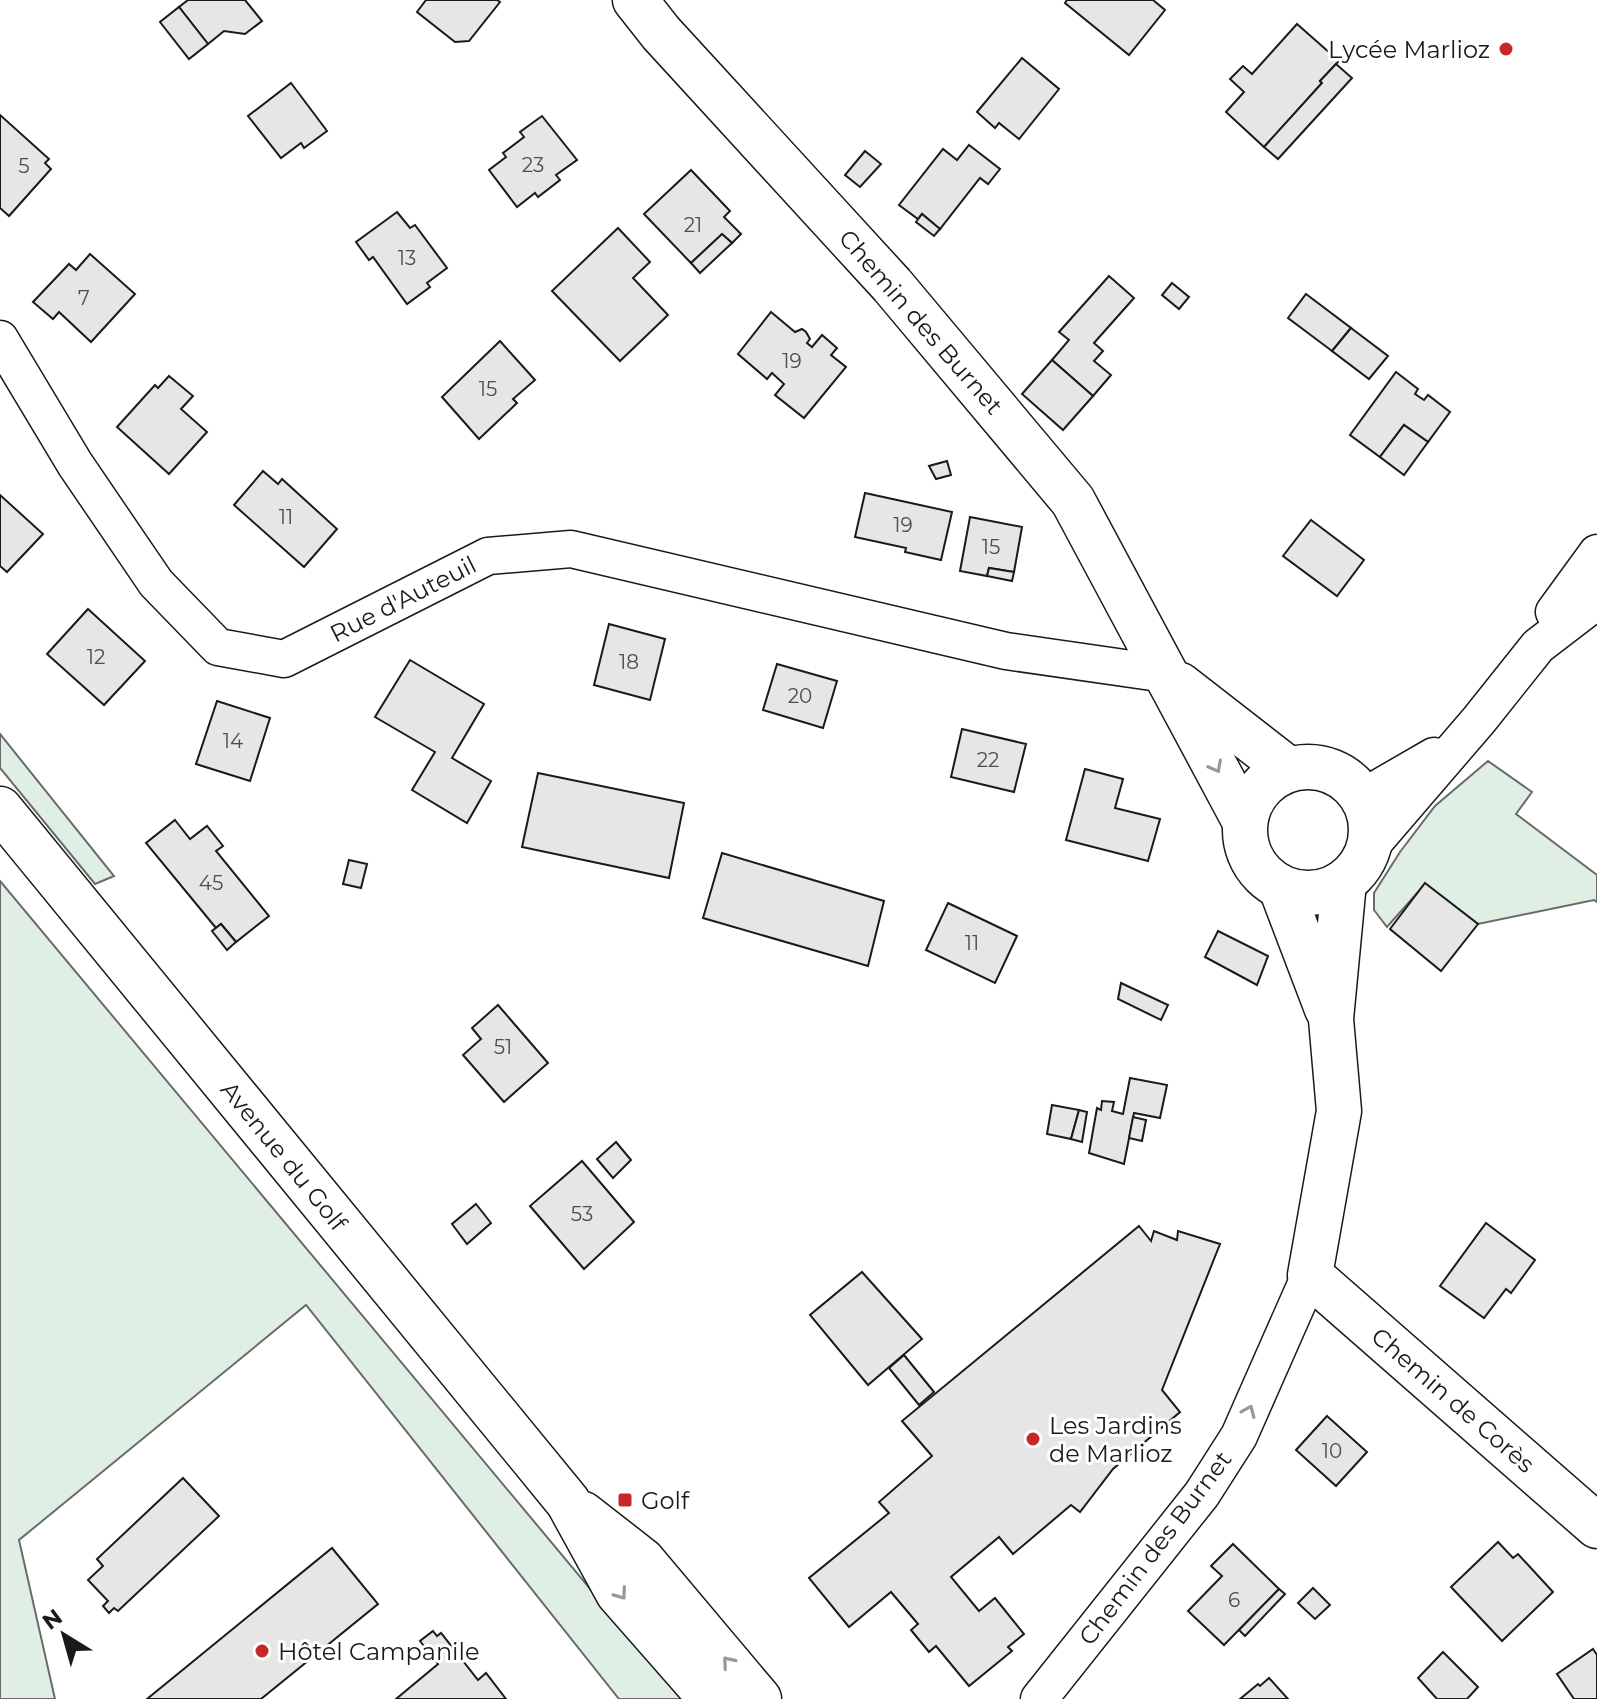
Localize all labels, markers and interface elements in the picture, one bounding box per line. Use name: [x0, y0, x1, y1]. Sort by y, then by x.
place label: Lycée Marlioz: [1328, 35, 1490, 64]
marker: Lycée Marlioz: [1497, 40, 1515, 58]
house number: 23: [522, 153, 544, 177]
house number: 5: [18, 154, 30, 178]
house number: 21: [684, 213, 702, 237]
street label: Chemin des Burnet: [833, 224, 1009, 420]
house number: 13: [398, 246, 416, 270]
house number: 7: [78, 286, 90, 310]
house number: 19: [782, 349, 802, 373]
house number: 15: [479, 377, 497, 401]
house number: 11: [279, 505, 293, 529]
house number: 19: [893, 513, 913, 537]
house number: 15: [982, 535, 1000, 559]
street label: Rue d'Auteuil: [325, 550, 481, 648]
house number: 12: [87, 645, 105, 669]
house number: 18: [619, 650, 639, 674]
house number: 20: [788, 684, 812, 708]
house number: 14: [223, 729, 243, 753]
house number: 22: [977, 748, 999, 772]
one-way arrow: [1206, 759, 1221, 774]
house number: 45: [199, 871, 223, 895]
house number: 11: [965, 931, 979, 955]
house number: 51: [494, 1035, 512, 1059]
street label: Avenue du Golf: [215, 1075, 354, 1237]
house number: 53: [571, 1202, 593, 1226]
street label: Chemin de Corès: [1366, 1321, 1540, 1479]
one-way arrow: [1240, 1405, 1256, 1419]
place label: Les Jardins de Marlioz: [1049, 1411, 1182, 1468]
marker: Les Jardins de Marlioz: [1024, 1430, 1042, 1448]
house number: 10: [1322, 1439, 1342, 1463]
street label: Chemin des Burnet: [1073, 1445, 1237, 1651]
place label: Golf: [641, 1486, 690, 1515]
marker: Golf: [616, 1491, 634, 1509]
one-way arrow: [611, 1586, 626, 1600]
house number: 6: [1228, 1588, 1240, 1612]
north arrow: [24, 1595, 104, 1675]
text: N: [37, 1603, 67, 1636]
place label: Hôtel Campanile: [278, 1637, 480, 1666]
marker: Hôtel Campanile: [253, 1642, 271, 1660]
one-way arrow: [723, 1657, 738, 1671]

